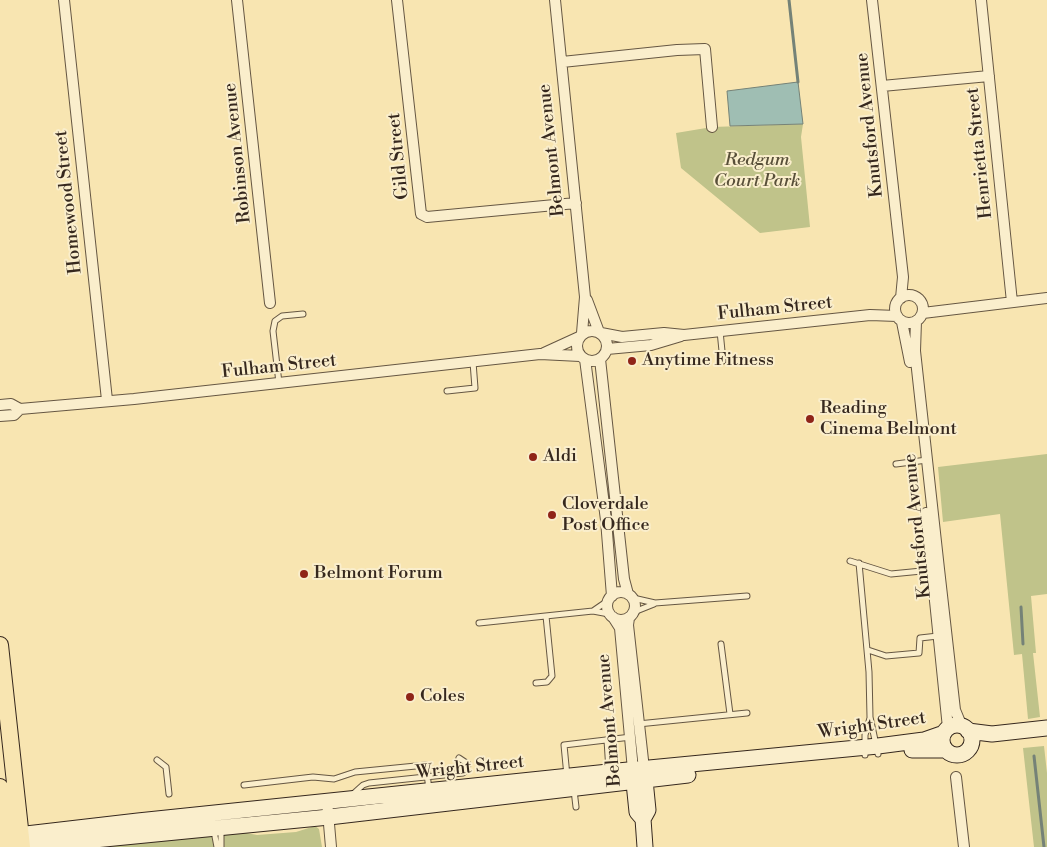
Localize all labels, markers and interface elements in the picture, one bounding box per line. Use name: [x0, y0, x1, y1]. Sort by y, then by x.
street label: Knutsford Avenue: [852, 52, 888, 198]
street label: Robinson Avenue: [220, 82, 256, 224]
street label: Belmont Avenue: [534, 83, 570, 217]
street label: Henrietta Street: [962, 86, 998, 220]
street label: Gild Street: [384, 111, 414, 201]
street label: Homewood Street: [51, 129, 87, 275]
park label: Redgum Court Park: [714, 150, 800, 192]
street label: Fulham Street: [716, 292, 834, 326]
street label: Fulham Street: [220, 350, 338, 384]
place label: Anytime Fitness: [642, 350, 774, 372]
marker: Anytime Fitness: [626, 355, 638, 367]
place label: Reading Cinema Belmont: [820, 398, 957, 440]
marker: Reading Cinema Belmont: [804, 413, 816, 425]
place label: Aldi: [543, 446, 577, 468]
marker: Aldi: [527, 451, 539, 463]
street label: Knutsford Avenue: [900, 453, 936, 599]
place label: Cloverdale Post Office: [562, 494, 650, 536]
marker: Cloverdale Post Office: [546, 509, 558, 521]
place label: Belmont Forum: [314, 563, 443, 585]
marker: Belmont Forum: [298, 568, 310, 580]
street label: Belmont Avenue: [593, 653, 627, 787]
place label: Coles: [420, 686, 465, 708]
marker: Coles: [404, 691, 416, 703]
street label: Wright Street: [817, 708, 927, 744]
street label: Wright Street: [415, 752, 525, 784]

